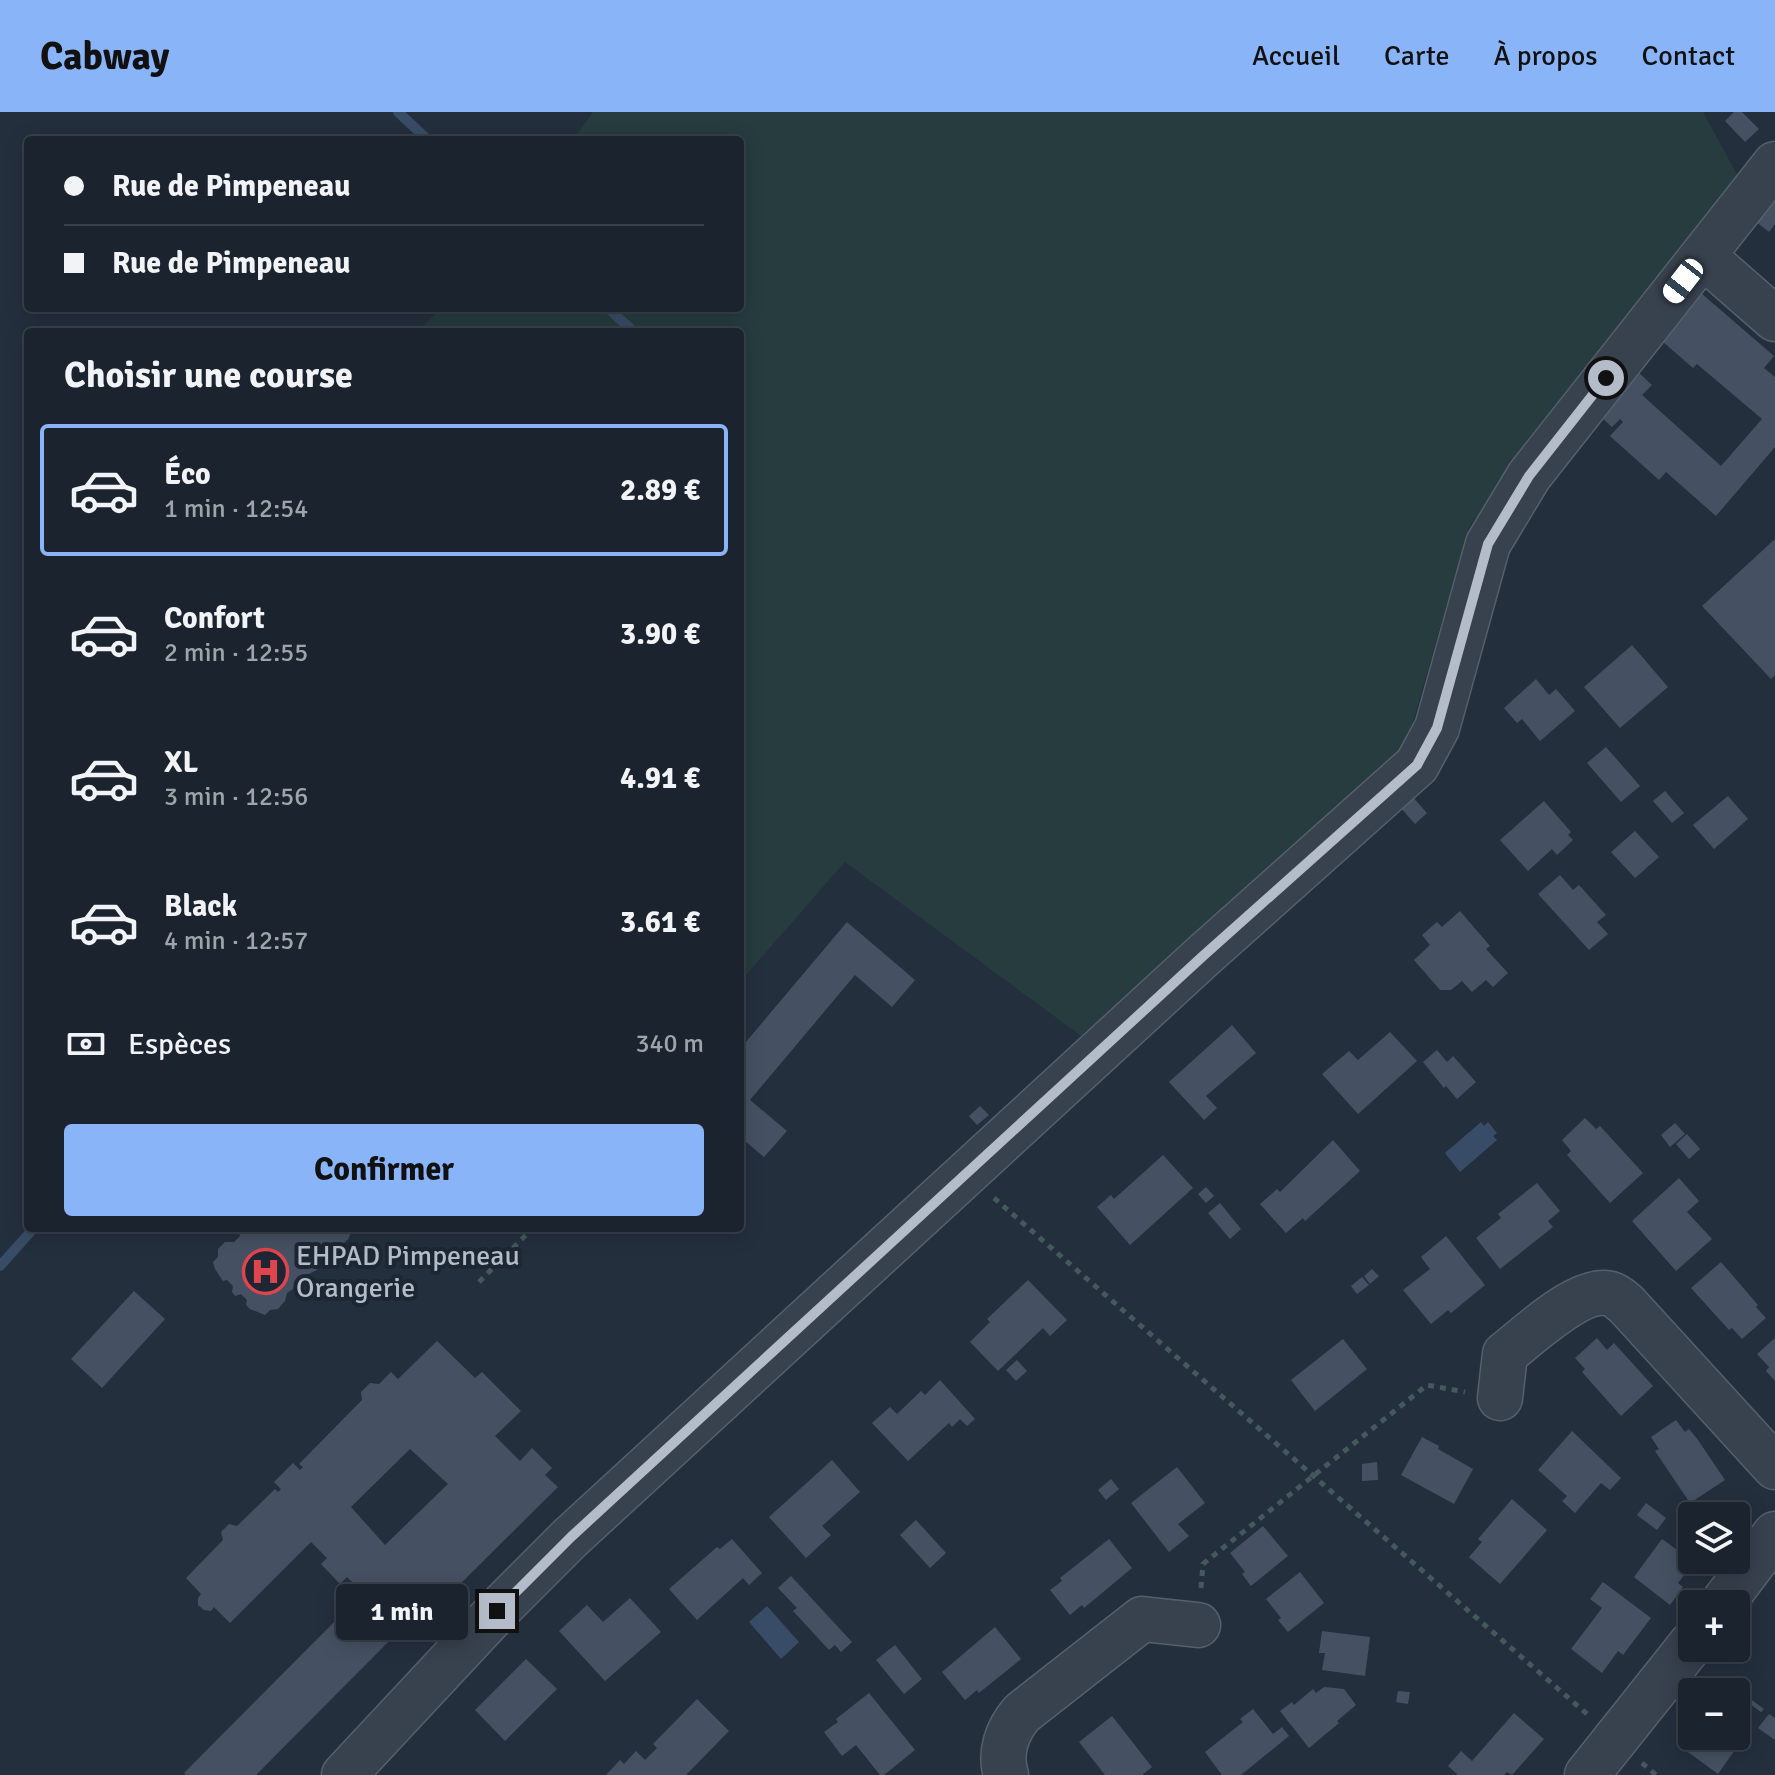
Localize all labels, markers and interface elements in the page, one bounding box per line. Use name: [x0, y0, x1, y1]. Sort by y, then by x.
text: Cabway: [40, 33, 169, 80]
text: Accueil: [1252, 39, 1340, 73]
text: Carte: [1384, 39, 1449, 73]
text: À propos: [1493, 39, 1598, 73]
text: Contact: [1642, 39, 1735, 73]
text: Rue de Pimpeneau: [112, 168, 351, 205]
text: Rue de Pimpeneau: [112, 245, 351, 282]
car: [1659, 255, 1707, 307]
text: Choisir une course: [64, 353, 353, 398]
route start: [1588, 360, 1624, 396]
icon: car: [68, 454, 140, 526]
text: Éco: [164, 456, 211, 493]
text: 2.89 €: [620, 472, 700, 509]
text: 1 min · 12:54: [164, 493, 308, 525]
icon: car: [68, 598, 140, 670]
text: Confort: [164, 600, 265, 637]
text: 3.90 €: [620, 616, 700, 653]
text: 2 min · 12:55: [164, 637, 308, 669]
icon: car: [68, 742, 140, 814]
text: XL: [164, 744, 198, 781]
text: 4.91 €: [620, 760, 700, 797]
text: 3 min · 12:56: [164, 781, 308, 813]
icon: car: [68, 886, 140, 958]
text: Black: [164, 888, 237, 925]
text: 3.61 €: [620, 904, 700, 941]
text: 4 min · 12:57: [164, 925, 308, 957]
icon: cash: [64, 1022, 108, 1066]
text: Espèces: [128, 1026, 231, 1063]
text: 340 m: [635, 1028, 704, 1060]
button: Confirmer: [64, 1124, 704, 1216]
place label: EHPAD Pimpeneau Orangerie: [296, 1239, 520, 1305]
hospital icon: EHPAD Pimpeneau Orangerie: [241, 1247, 289, 1295]
map controls: [1678, 1502, 1750, 1750]
button: layers: [1678, 1502, 1750, 1574]
callout: 1 min: [337, 1583, 469, 1639]
button: +: [1678, 1590, 1750, 1662]
route end: [479, 1593, 515, 1629]
text: 1 min: [371, 1596, 433, 1628]
button: −: [1678, 1678, 1750, 1750]

